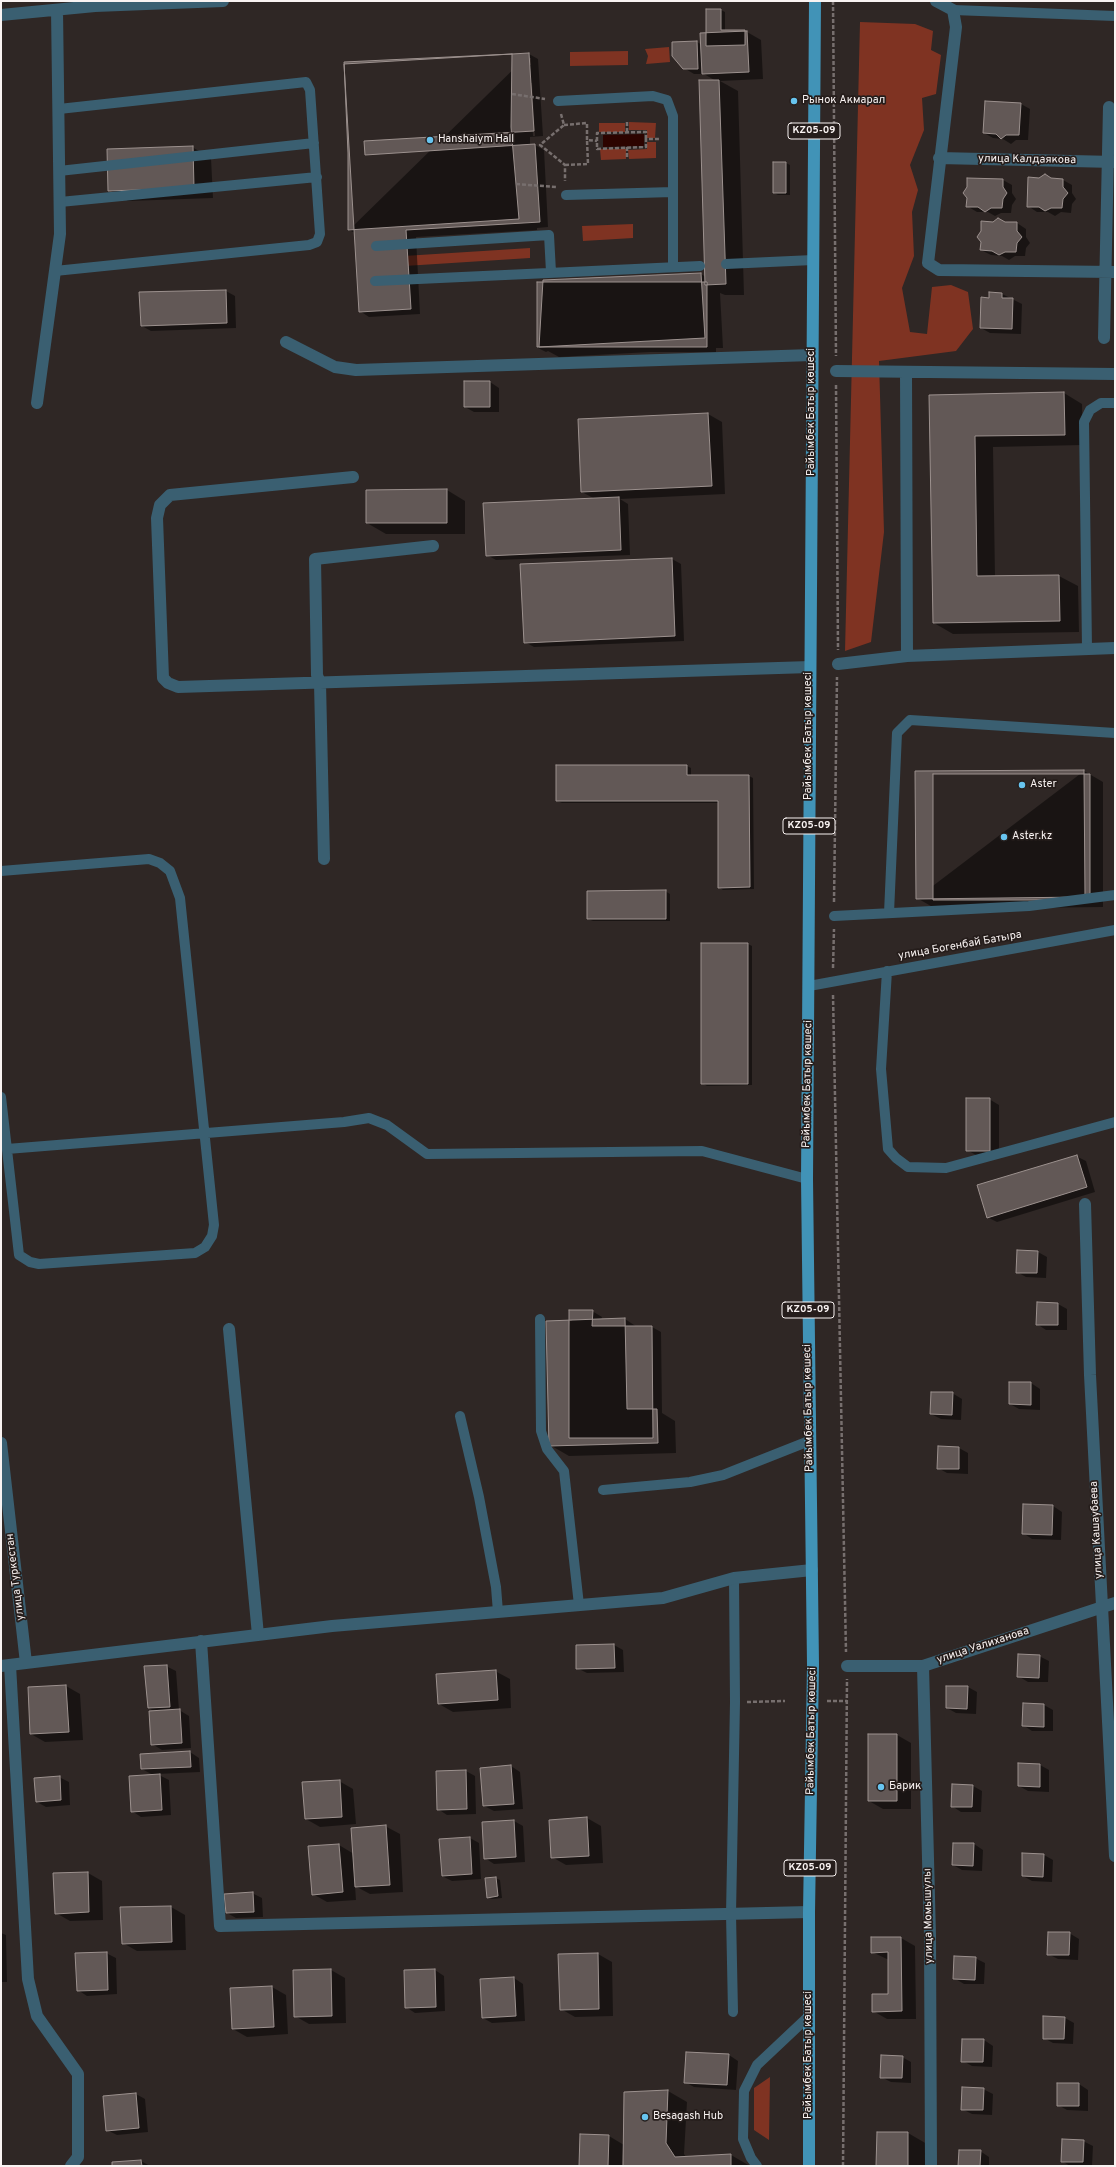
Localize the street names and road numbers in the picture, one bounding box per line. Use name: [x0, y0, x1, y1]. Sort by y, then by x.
road number: KZ05-09: [788, 123, 840, 139]
street label: улица Калдаякова: [978, 153, 1076, 167]
street label: Райымбек Батыр көшесі: [805, 348, 819, 476]
street label: Райымбек Батыр көшесі: [802, 672, 816, 800]
road number: KZ05-09: [783, 818, 835, 834]
street label: улица Богенбай Батыра: [897, 929, 1023, 963]
street label: Райымбек Батыр көшесі: [800, 1020, 816, 1148]
road number: KZ05-09: [782, 1302, 834, 1318]
street label: Райымбек Батыр көшесі: [801, 1344, 817, 1472]
street label: улица Кашаубаева: [1088, 1481, 1106, 1579]
street label: улица Туркестан: [4, 1533, 28, 1621]
street label: улица Уалиханова: [935, 1625, 1031, 1667]
street label: Райымбек Батыр көшесі: [804, 1667, 820, 1795]
road number: KZ05-09: [784, 1860, 836, 1876]
street label: улица Момышулы: [922, 1868, 936, 1964]
street label: Райымбек Батыр көшесі: [802, 1991, 816, 2119]

